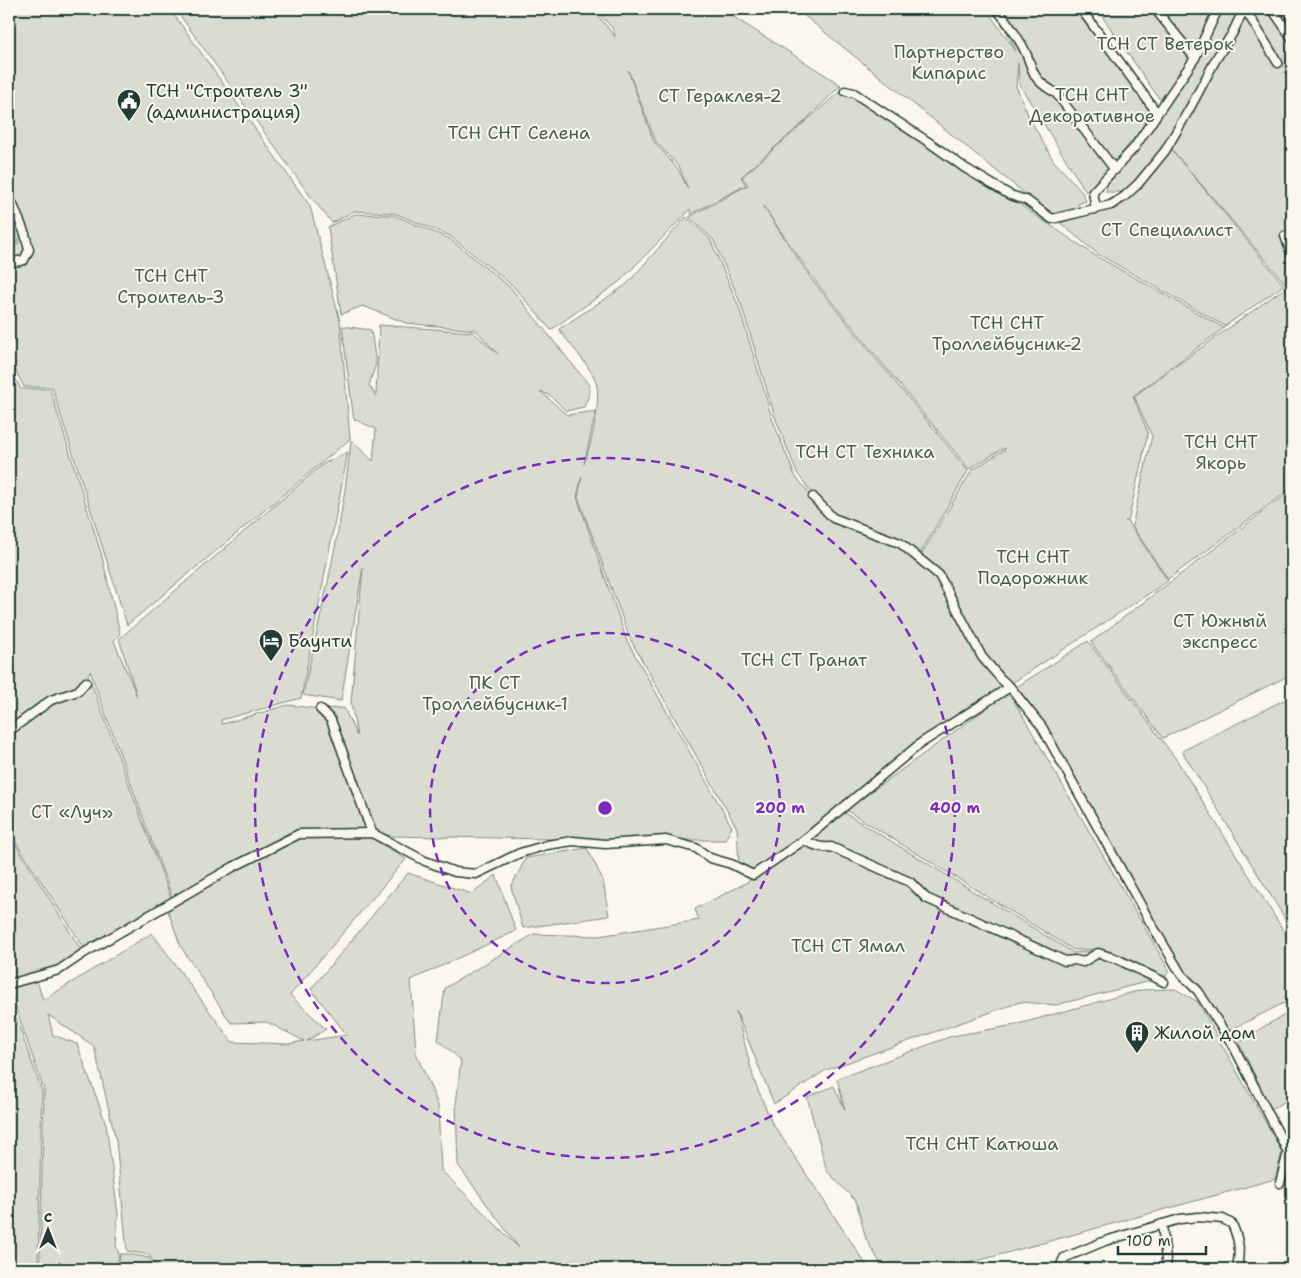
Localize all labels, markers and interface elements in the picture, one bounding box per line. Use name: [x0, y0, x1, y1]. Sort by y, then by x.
park label: ТСН СТ Ветерок: [1096, 32, 1234, 56]
park label: Партнерство Кипарис: [894, 40, 1004, 85]
place label: ТСН "Строитель 3" (администрация): [146, 79, 308, 124]
park label: ТСН СНТ Декоративное: [1029, 83, 1155, 128]
park label: СТ Гераклея-2: [658, 84, 782, 108]
public building icon: ТСН "Строитель 3" (администрация): [116, 88, 142, 122]
park label: ТСН СНТ Селена: [448, 121, 590, 145]
park label: СТ Специалист: [1101, 218, 1234, 242]
park label: ТСН СНТ Строитель-3: [117, 264, 225, 309]
park label: ТСН СНТ Троллейбусник-2: [932, 311, 1082, 356]
park label: ТСН СНТ Якорь: [1184, 430, 1258, 475]
park label: ТСН СТ Техника: [795, 440, 935, 464]
park label: ТСН СНТ Подорожник: [978, 545, 1089, 590]
park label: СТ Южный экспресс: [1173, 609, 1267, 654]
hotel icon: Баунти: [258, 628, 284, 662]
place label: Баунти: [288, 629, 352, 653]
park label: ТСН СТ Гранат: [741, 648, 868, 672]
park label: ПК СТ Троллейбусник-1: [422, 671, 568, 716]
text: 200 m: [755, 798, 805, 818]
text: 400 m: [930, 798, 980, 818]
centre of rings: [596, 799, 614, 817]
park label: СТ «Луч»: [31, 800, 113, 824]
park label: ТСН СТ Ямал: [791, 934, 905, 958]
building icon: Жилой дом: [1124, 1020, 1150, 1054]
place label: Жилой дом: [1154, 1021, 1256, 1045]
park label: ТСН СНТ Катюша: [905, 1132, 1059, 1156]
north arrow: [22, 1206, 72, 1256]
text: С: [44, 1208, 52, 1226]
scale bar: [1118, 1223, 1206, 1255]
text: 100 m: [1126, 1231, 1171, 1251]

